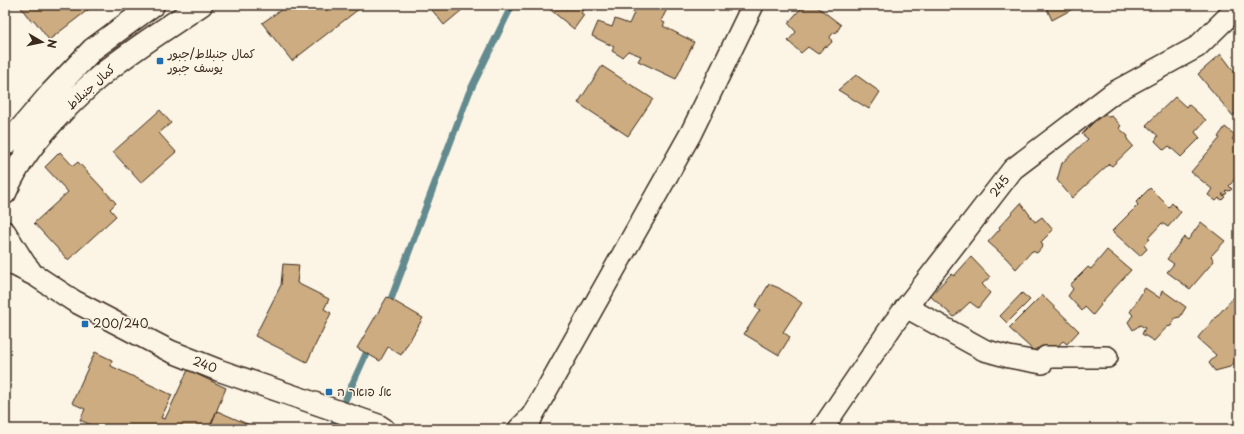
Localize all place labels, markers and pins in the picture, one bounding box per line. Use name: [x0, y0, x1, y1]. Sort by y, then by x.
place label: كمال جنبلاط/جبور يوسف جبور: [167, 44, 255, 76]
marker: كمال جنبلاط/جبور يوسف جبور: [155, 56, 165, 66]
place label: 200/240: [93, 314, 149, 332]
marker: 200/240: [80, 319, 90, 329]
place label: אל פואר ה: [337, 382, 391, 400]
marker: אל פואר ה: [324, 387, 334, 397]

